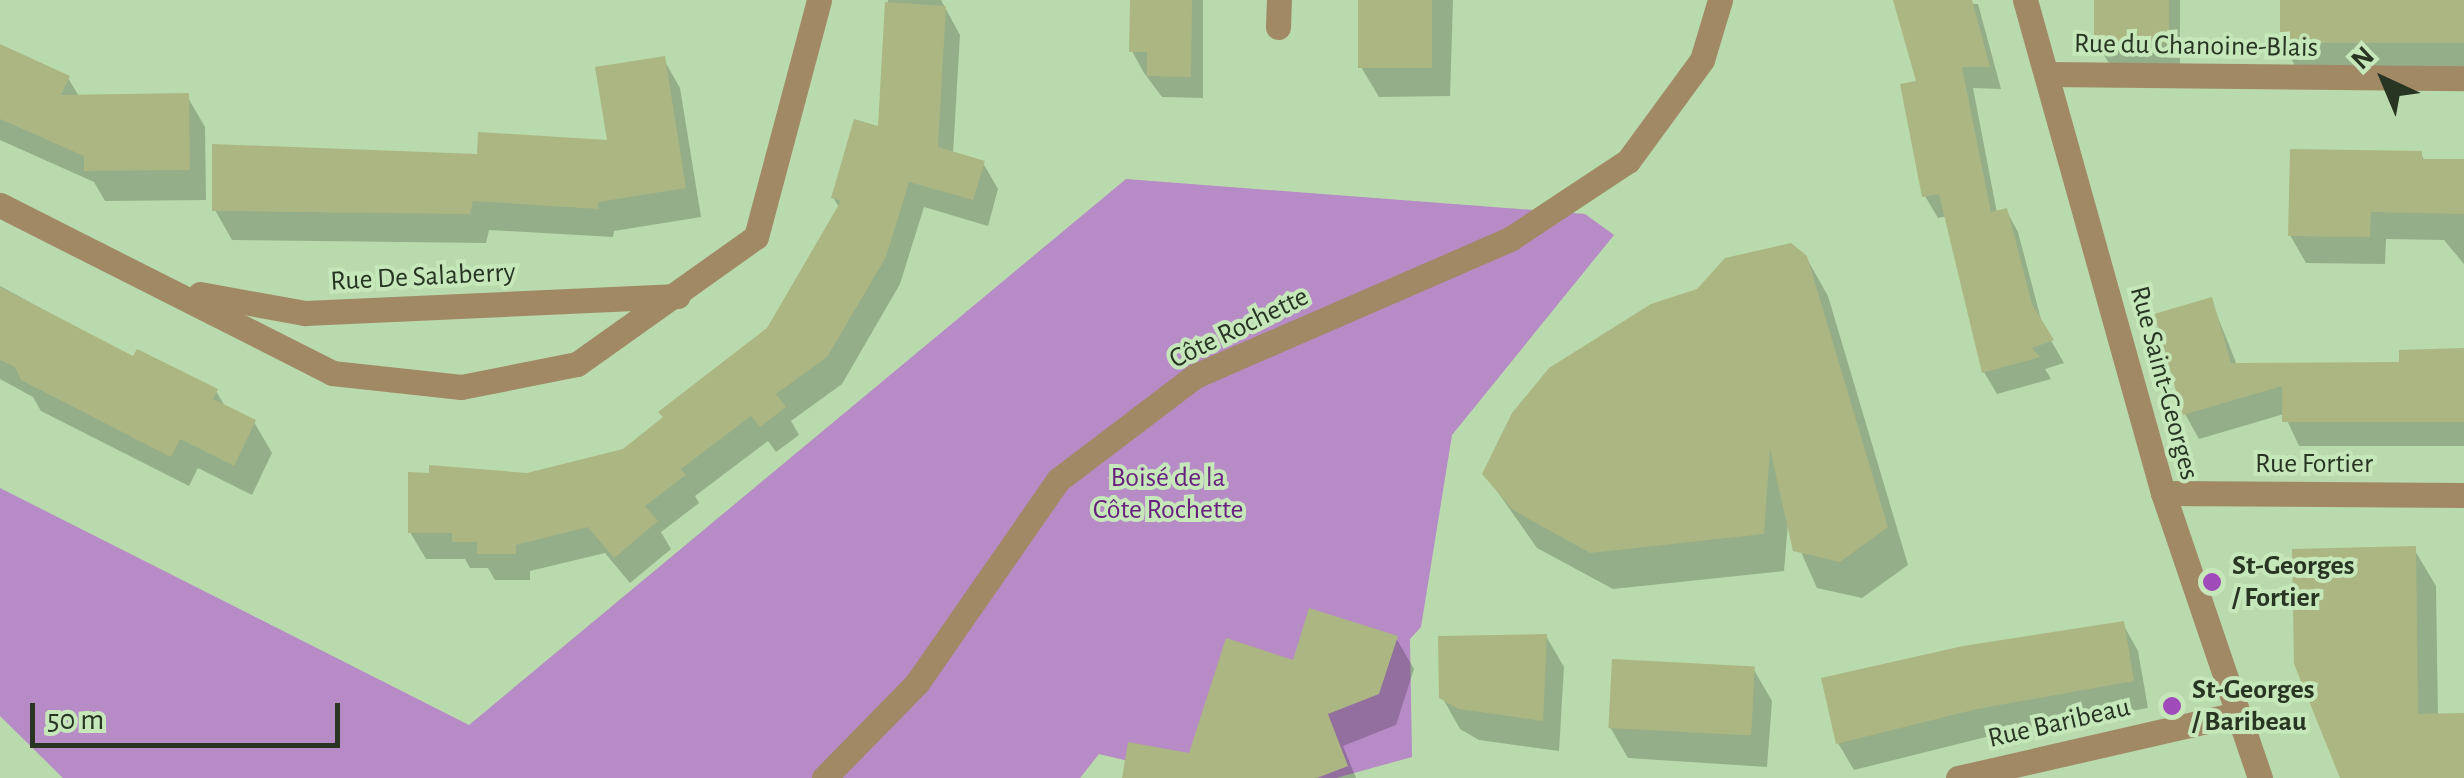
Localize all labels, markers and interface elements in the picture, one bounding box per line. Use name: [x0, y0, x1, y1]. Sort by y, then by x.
street label: Rue du Chanoine-Blais: [2074, 27, 2318, 65]
north arrow: [2334, 30, 2434, 130]
text: N: [2346, 42, 2380, 75]
street label: Rue De Salaberry: [329, 255, 517, 299]
street label: Côte Rochette: [1164, 280, 1314, 376]
street label: Rue Saint-Georges: [2122, 282, 2206, 484]
street label: Rue Fortier: [2255, 447, 2373, 481]
park label: Boisé de la Côte Rochette: [1093, 461, 1243, 527]
place label: St-Georges / Fortier: [2232, 549, 2354, 615]
marker: St-Georges / Fortier: [2201, 571, 2223, 593]
place label: St-Georges / Baribeau: [2192, 673, 2314, 739]
scale bar: [35, 683, 345, 745]
street label: Rue Baribeau: [1985, 690, 2133, 756]
marker: St-Georges / Baribeau: [2161, 695, 2183, 717]
text: 50 m: [47, 705, 104, 735]

